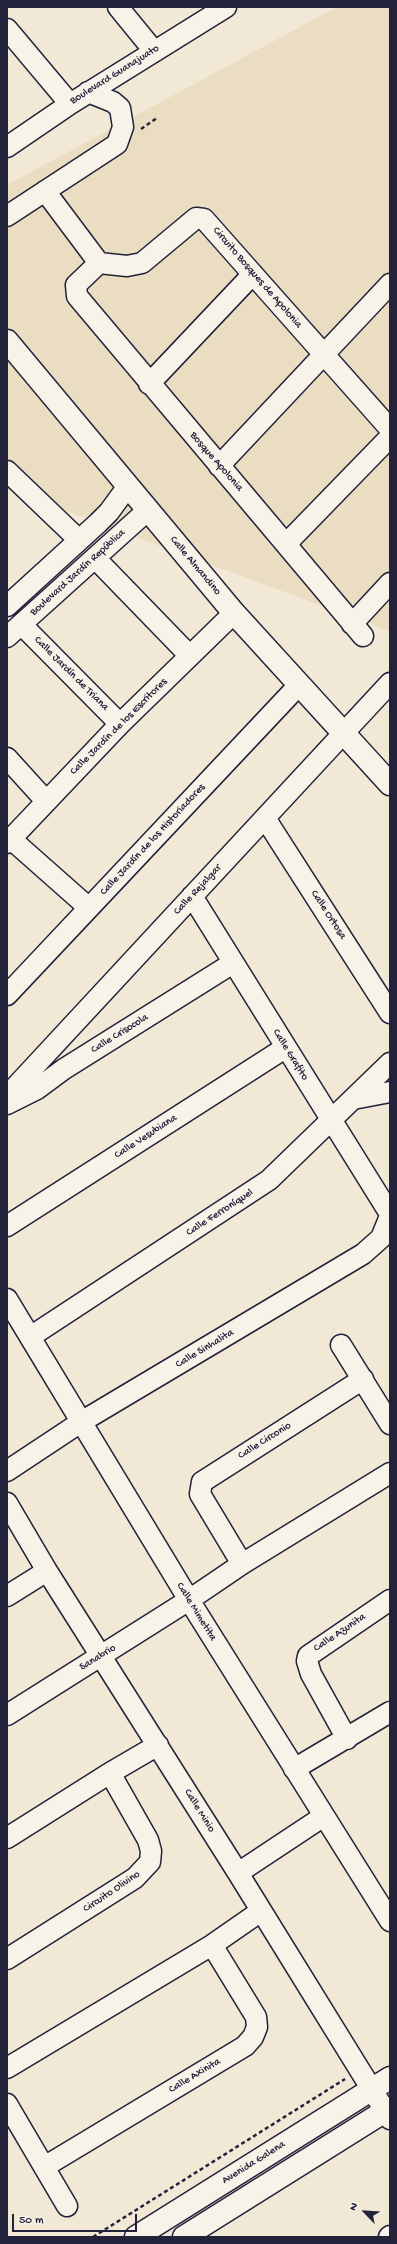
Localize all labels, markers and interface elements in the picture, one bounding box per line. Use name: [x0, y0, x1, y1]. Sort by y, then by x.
street label: Boulevard Guanajuato: [68, 42, 162, 108]
street label: Circuito Bosques de Apolonia: [209, 225, 305, 331]
street label: Bosque Apolonia: [186, 429, 246, 495]
street label: Boulevard Jardín República: [28, 527, 128, 619]
street label: Calle Almandino: [166, 534, 224, 598]
street label: Calle Jardín de Triana: [31, 634, 111, 714]
street label: Calle Jardín de los Escritores: [68, 676, 170, 778]
street label: Calle Jardín de los Historiadores: [98, 781, 208, 899]
street label: Calle Rejalgar: [171, 862, 225, 918]
street label: Calle Ortosa: [307, 888, 349, 942]
street label: Calle Crisocola: [89, 1011, 151, 1057]
street label: Calle Grafito: [269, 1027, 311, 1083]
street label: Calle Vesubiana: [112, 1112, 180, 1162]
street label: Calle Ferroníquel: [184, 1186, 256, 1240]
street label: Calle Sinhalita: [174, 1327, 236, 1371]
street label: Calle Circonio: [236, 1419, 294, 1463]
street label: Calle Mimetita: [173, 1580, 219, 1644]
street label: Calle Azunita: [311, 1611, 369, 1655]
street label: Sanabrio: [77, 1642, 119, 1674]
street label: Calle Minio: [181, 1787, 217, 1835]
street label: Circuito Olivino: [81, 1868, 143, 1916]
street label: Calle Axinita: [167, 2055, 223, 2097]
street label: Avenida Galena: [220, 2138, 288, 2188]
north arrow: [345, 2192, 385, 2232]
text: N: [347, 2201, 361, 2213]
scale bar: [14, 2206, 139, 2232]
text: 50 m: [19, 2214, 44, 2228]

